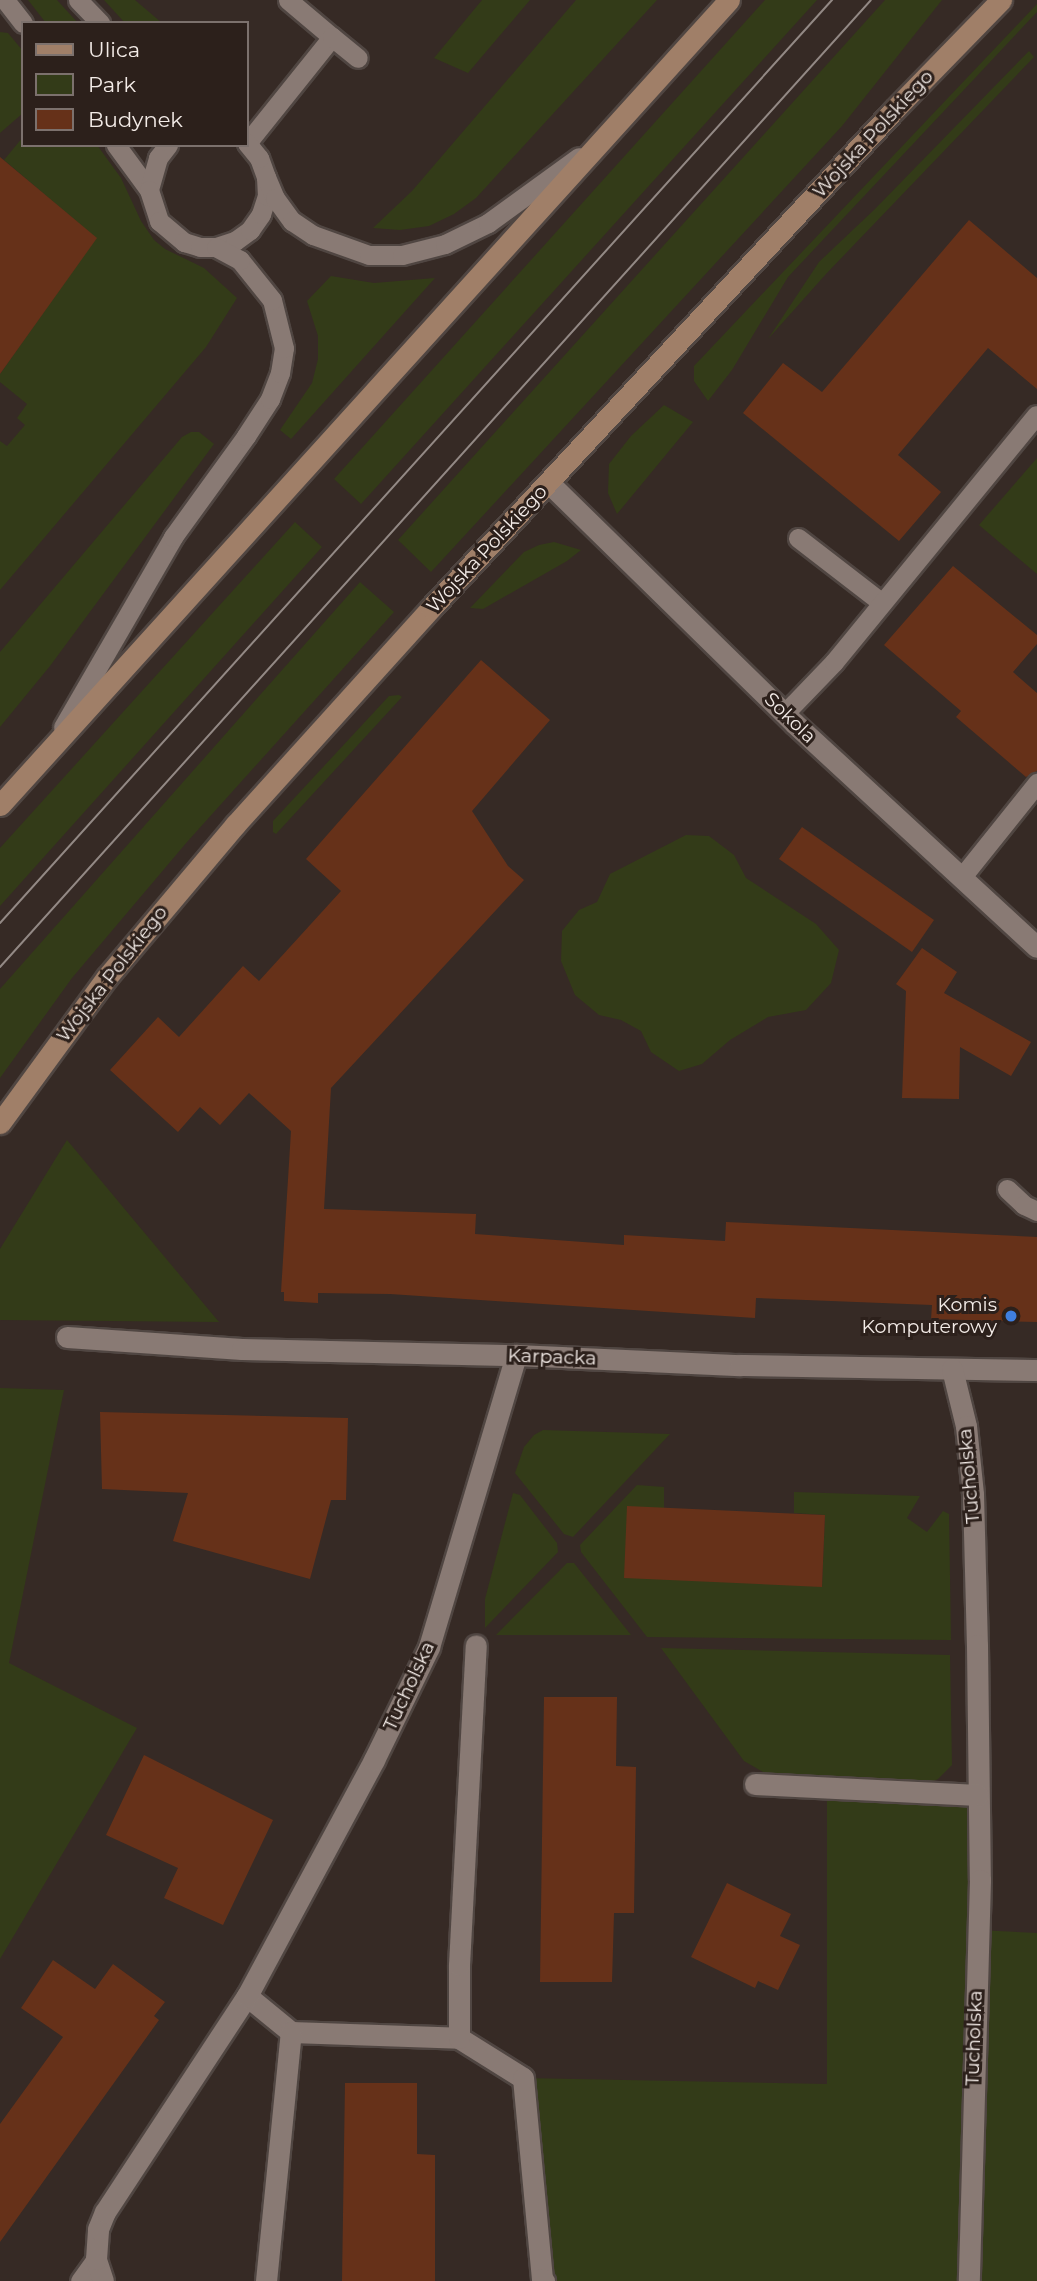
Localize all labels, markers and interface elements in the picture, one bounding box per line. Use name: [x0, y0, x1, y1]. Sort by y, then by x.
legend: [21, 21, 248, 147]
text: Ulica: [88, 37, 140, 62]
street label: Wojska Polskiego: [808, 65, 938, 203]
text: Park: [88, 72, 136, 97]
text: Budynek: [88, 107, 183, 132]
street label: Wojska Polskiego: [422, 480, 552, 618]
street label: Sokola: [759, 688, 821, 748]
street label: Wojska Polskiego: [52, 901, 172, 1047]
place label: Komis Komputerowy: [861, 1294, 997, 1338]
marker: Komis Komputerowy: [1003, 1308, 1019, 1324]
street label: Karpacka: [507, 1344, 597, 1370]
street label: Tucholska: [953, 1427, 985, 1525]
street label: Tucholska: [378, 1638, 440, 1734]
street label: Tucholska: [961, 1990, 987, 2086]

